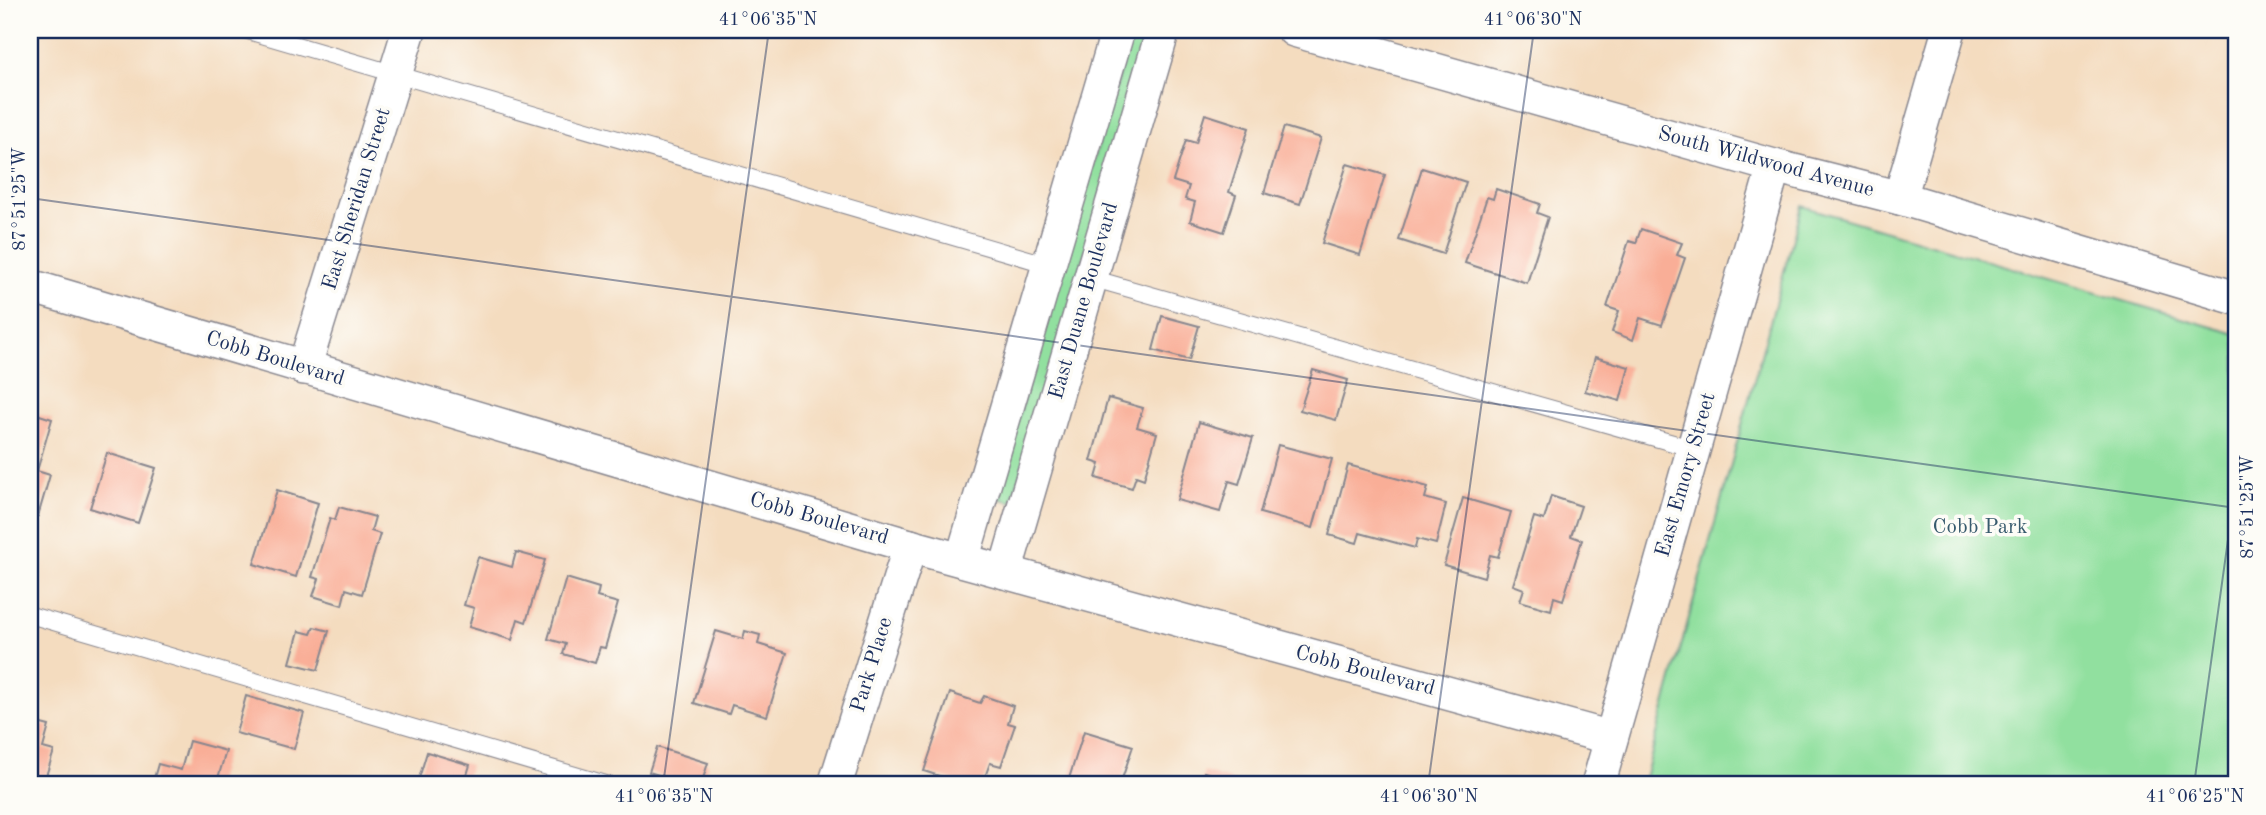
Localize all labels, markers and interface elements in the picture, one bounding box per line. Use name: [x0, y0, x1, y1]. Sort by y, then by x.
text: 41°06'35"N: [719, 11, 817, 29]
text: 41°06'30"N: [1484, 11, 1582, 29]
street label: East Sheridan Street: [319, 105, 395, 293]
street label: South Wildwood Avenue: [1656, 123, 1876, 201]
text: 87°51'25"W: [11, 147, 29, 251]
street label: East Duane Boulevard: [1046, 200, 1122, 402]
street label: Cobb Boulevard: [203, 328, 347, 390]
street label: East Emory Street: [1652, 390, 1720, 560]
text: 87°51'25"W: [2239, 455, 2257, 559]
street label: Cobb Boulevard: [747, 489, 891, 549]
park label: Cobb Park: [1932, 517, 2028, 538]
street label: Park Place: [848, 615, 896, 715]
street label: Cobb Boulevard: [1293, 642, 1437, 700]
text: 41°06'35"N: [615, 788, 713, 806]
text: 41°06'30"N: [1380, 788, 1478, 806]
text: 41°06'25"N: [2146, 788, 2244, 806]

